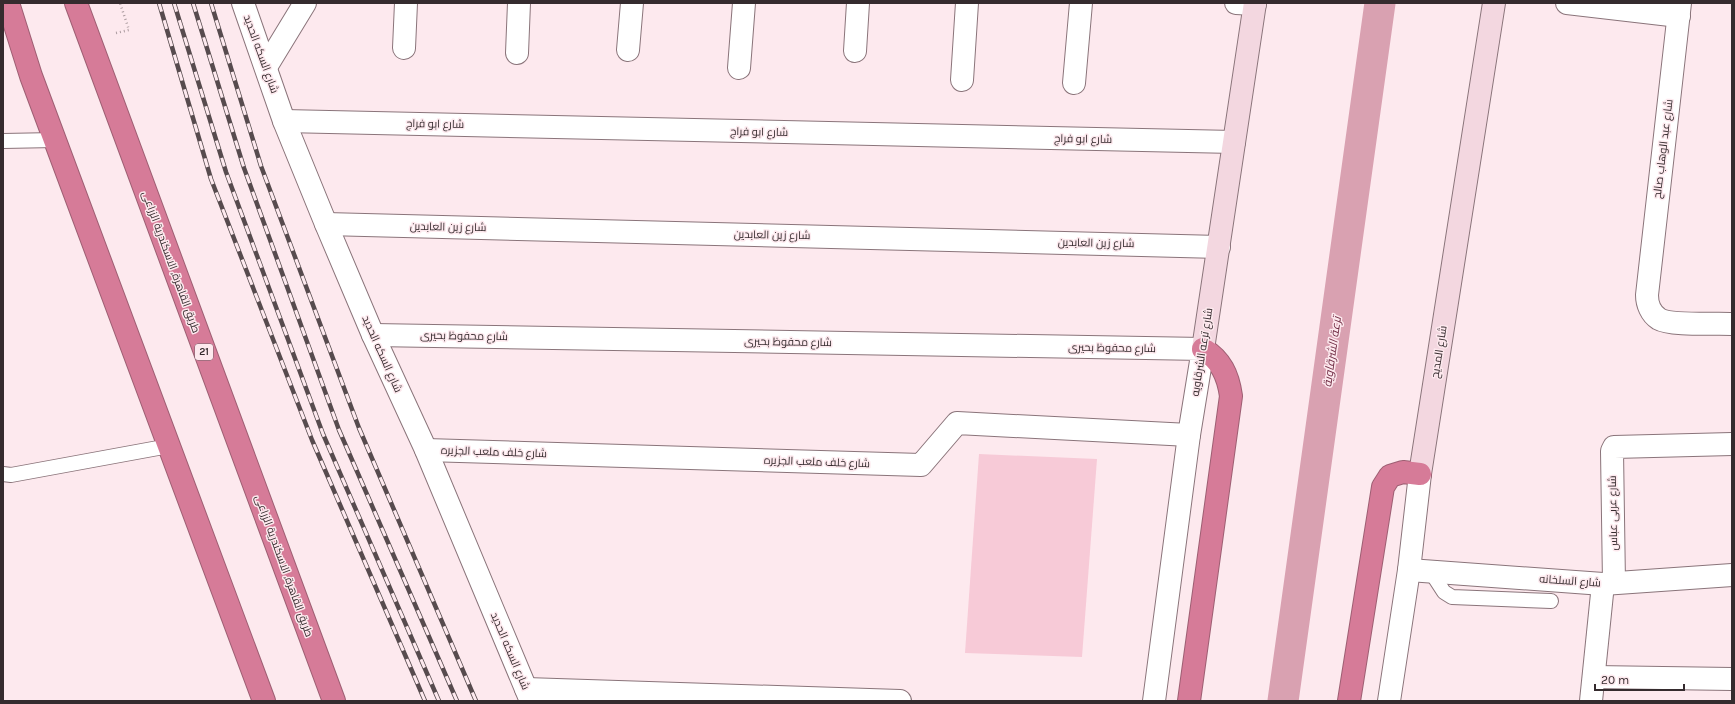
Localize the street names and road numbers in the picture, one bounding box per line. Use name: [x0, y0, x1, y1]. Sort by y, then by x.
street label: شارع السكه الحديد: [240, 13, 281, 96]
street label: شارع عبد الوهاب صالح: [1650, 99, 1677, 200]
street label: شارع ابو فراج: [406, 117, 464, 132]
street label: شارع ابو فراج: [730, 125, 788, 140]
street label: شارع ابو فراج: [1054, 132, 1112, 147]
street label: طريق القاهرة, الاسكندرية الزراعى: [139, 189, 203, 335]
street label: شارع زين العابدين: [410, 220, 486, 235]
street label: شارع زين العابدين: [734, 228, 810, 243]
street label: شارع زين العابدين: [1058, 236, 1134, 251]
street label: شارع ترعه الشرقاويه: [1189, 307, 1216, 397]
street label: شارع السكه الحديد: [358, 313, 405, 395]
street label: شارع المديح: [1428, 325, 1451, 379]
street label: شارع محفوظ بحيرى: [420, 329, 508, 344]
street label: شارع محفوظ بحيرى: [744, 335, 832, 350]
street label: شارع محفوظ بحيرى: [1068, 341, 1156, 356]
road number: 21: [195, 344, 213, 360]
street label: شارع خلف ملعب الجزيره: [441, 444, 547, 461]
street label: شارع خلف ملعب الجزيره: [764, 454, 870, 471]
street label: شارع عربى عباس: [1606, 475, 1621, 551]
street label: طريق القاهرة, الاسكندرية الزراعى: [252, 493, 316, 639]
street label: شارع السلخانه: [1539, 572, 1601, 591]
street label: شارع السكه الحديد: [487, 610, 532, 692]

